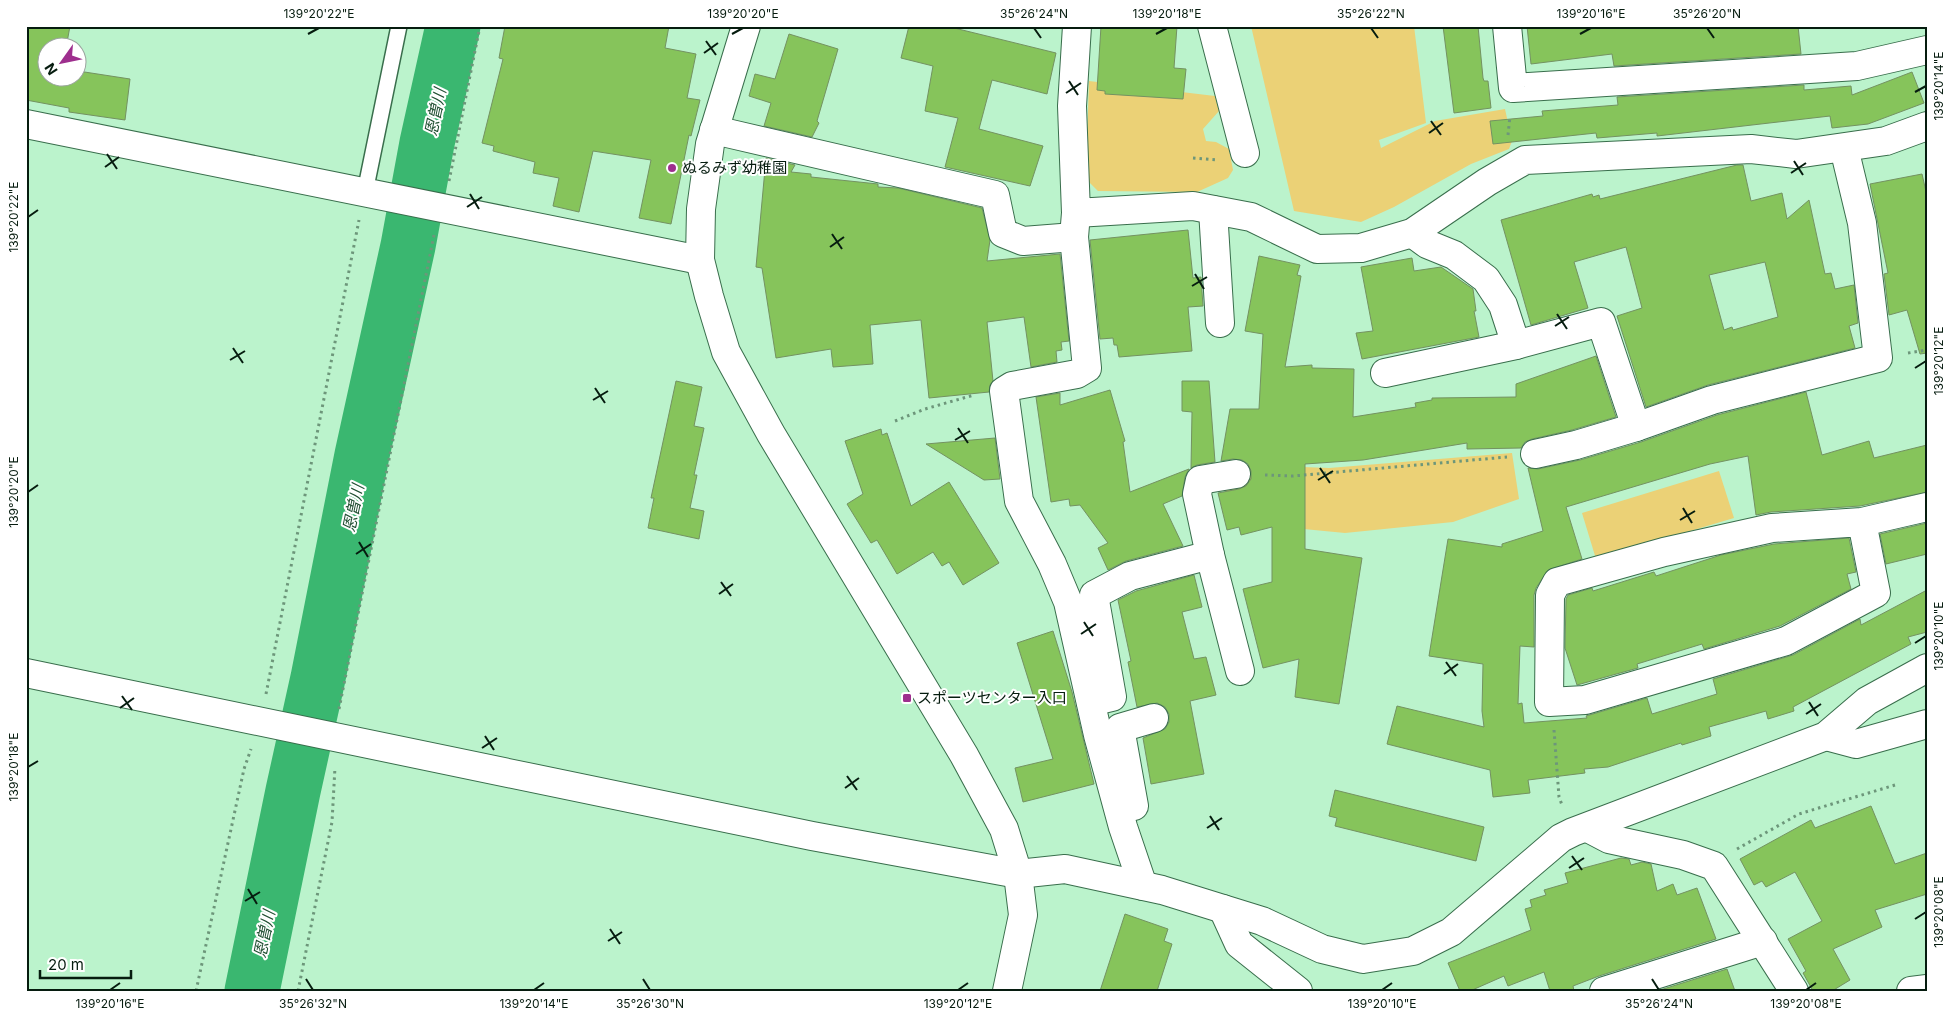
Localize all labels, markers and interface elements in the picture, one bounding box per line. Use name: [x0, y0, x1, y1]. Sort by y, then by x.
text: 139°20'22"E: [283, 6, 355, 21]
text: 139°20'20"E: [707, 6, 779, 21]
text: 35°26'24"N: [1000, 6, 1068, 21]
text: 139°20'18"E: [1133, 6, 1201, 21]
text: 35°26'22"N: [1337, 6, 1405, 21]
text: 139°20'16"E: [1557, 6, 1625, 21]
text: 35°26'20"N: [1673, 6, 1741, 21]
north arrow: [38, 38, 88, 88]
text: 139°20'14"E: [1931, 51, 1946, 121]
text: N: [41, 60, 61, 78]
water label: 恩曽川: [420, 84, 450, 138]
place label: ぬるみず幼稚園: [682, 158, 787, 177]
marker: ぬるみず幼稚園: [666, 162, 678, 174]
text: 139°20'22"E: [6, 181, 21, 253]
text: 139°20'12"E: [1931, 327, 1946, 395]
text: 139°20'20"E: [6, 456, 21, 528]
water label: 恩曽川: [338, 480, 368, 534]
text: 139°20'10"E: [1931, 602, 1946, 670]
place label: スポーツセンター入口: [917, 688, 1067, 707]
marker: スポーツセンター入口: [901, 692, 913, 704]
text: 139°20'18"E: [6, 733, 21, 801]
text: 139°20'08"E: [1931, 876, 1946, 948]
water label: 恩曽川: [249, 906, 279, 960]
scale bar: [40, 947, 131, 979]
text: 20 m: [48, 955, 84, 974]
text: 139°20'16"E: [76, 996, 144, 1011]
text: 35°26'32"N: [279, 996, 347, 1011]
text: 139°20'14"E: [499, 996, 569, 1011]
text: 35°26'30"N: [616, 996, 684, 1011]
text: 139°20'12"E: [924, 996, 992, 1011]
text: 139°20'10"E: [1348, 996, 1416, 1011]
text: 35°26'24"N: [1625, 996, 1693, 1011]
text: 139°20'08"E: [1770, 996, 1842, 1011]

